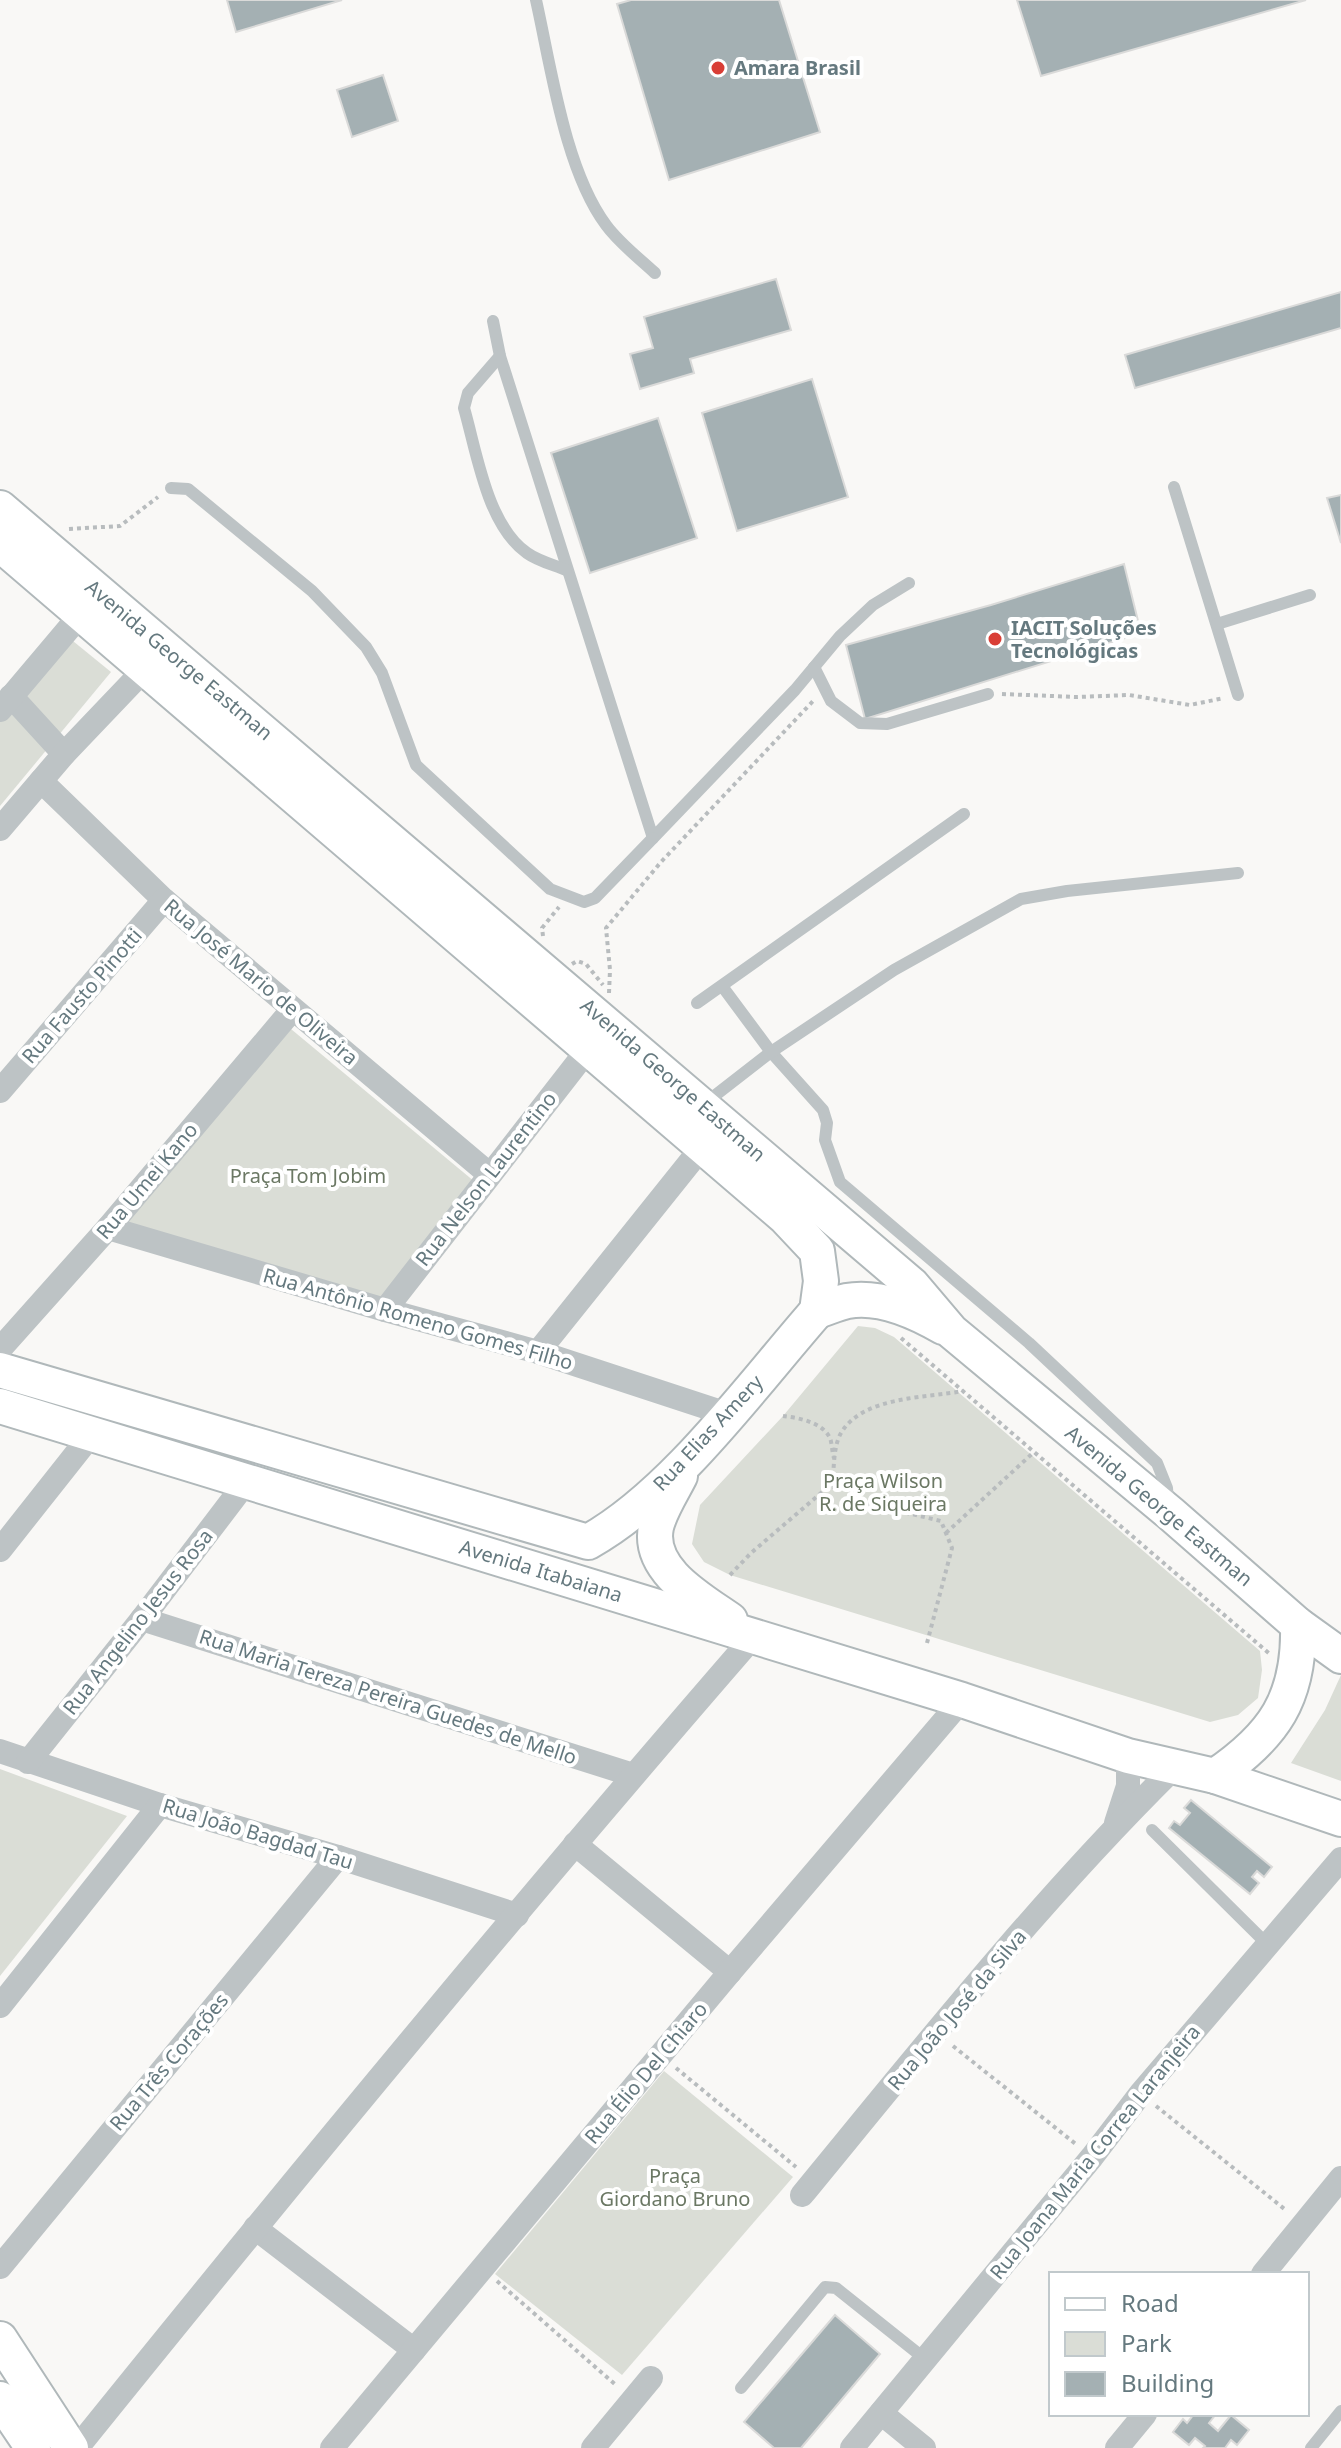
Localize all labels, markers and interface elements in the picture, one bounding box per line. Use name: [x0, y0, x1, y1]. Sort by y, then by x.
place label: Amara Brasil: [734, 54, 861, 81]
marker: Amara Brasil: [709, 59, 727, 77]
street label: Avenida George Eastman: [80, 573, 279, 746]
place label: IACIT Soluções Tecnológicas: [1011, 614, 1157, 664]
marker: IACIT Soluções Tecnológicas: [986, 630, 1004, 648]
street label: Rua José Mario de Oliveira: [159, 892, 364, 1071]
street label: Rua Fausto Pinotti: [15, 922, 148, 1069]
street label: Avenida George Eastman: [575, 992, 771, 1167]
street label: Rua Nelson Laurentino: [409, 1086, 562, 1272]
street label: Rua Umei Kano: [90, 1117, 203, 1245]
park label: Praça Tom Jobim: [230, 1162, 386, 1189]
street label: Rua Antônio Romeno Gomes Filho: [260, 1261, 576, 1376]
street label: Rua Elias Amery: [647, 1368, 769, 1497]
street label: Avenida George Eastman: [1060, 1419, 1259, 1592]
park label: Praça Wilson R. de Siqueira: [819, 1467, 947, 1517]
street label: Rua Angelino Jesus Rosa: [57, 1523, 219, 1720]
street label: Avenida Itabaiana: [456, 1533, 626, 1608]
street label: Rua Maria Tereza Pereira Guedes de Mello: [196, 1623, 580, 1770]
street label: Rua João Bagdad Tau: [160, 1792, 357, 1875]
street label: Rua João José da Silva: [881, 1924, 1032, 2096]
street label: Rua Três Corações: [103, 1987, 234, 2136]
street label: Rua Élio Del Chiaro: [578, 1996, 713, 2149]
street label: Rua Joana Maria Correa Laranjeira: [983, 2019, 1206, 2285]
park label: Praça Giordano Bruno: [600, 2162, 750, 2212]
legend: [1049, 2272, 1309, 2416]
text: Road: [1121, 2286, 1179, 2319]
text: Park: [1121, 2326, 1172, 2359]
text: Building: [1121, 2366, 1214, 2399]

